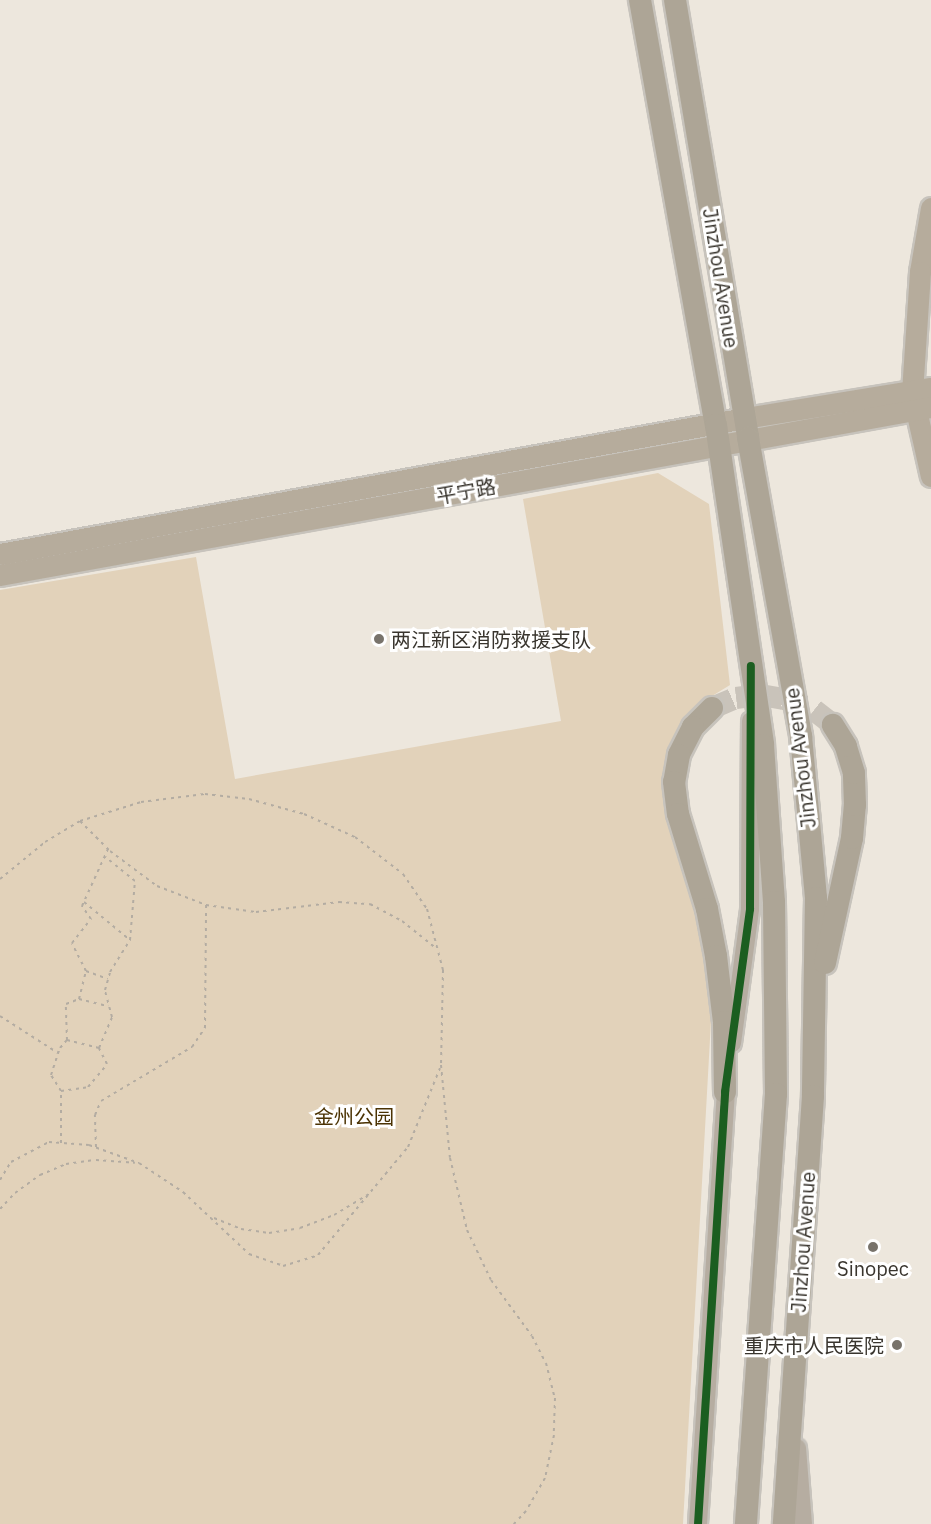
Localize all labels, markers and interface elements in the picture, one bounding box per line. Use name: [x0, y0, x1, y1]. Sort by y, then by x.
street label: Jinzhou Avenue: [698, 206, 744, 350]
street label: 平宁路: [434, 474, 498, 508]
place label: 两江新区消防救援支队: [391, 627, 591, 651]
marker: 两江新区消防救援支队: [372, 632, 386, 646]
street label: Jinzhou Avenue: [779, 686, 821, 830]
park label: 金州公园: [314, 1104, 394, 1128]
street label: Jinzhou Avenue: [786, 1171, 820, 1313]
marker: Sinopec: [866, 1240, 880, 1254]
place label: Sinopec: [837, 1256, 909, 1280]
place label: 重庆市人民医院: [744, 1333, 884, 1357]
marker: 重庆市人民医院: [888, 1336, 906, 1354]

